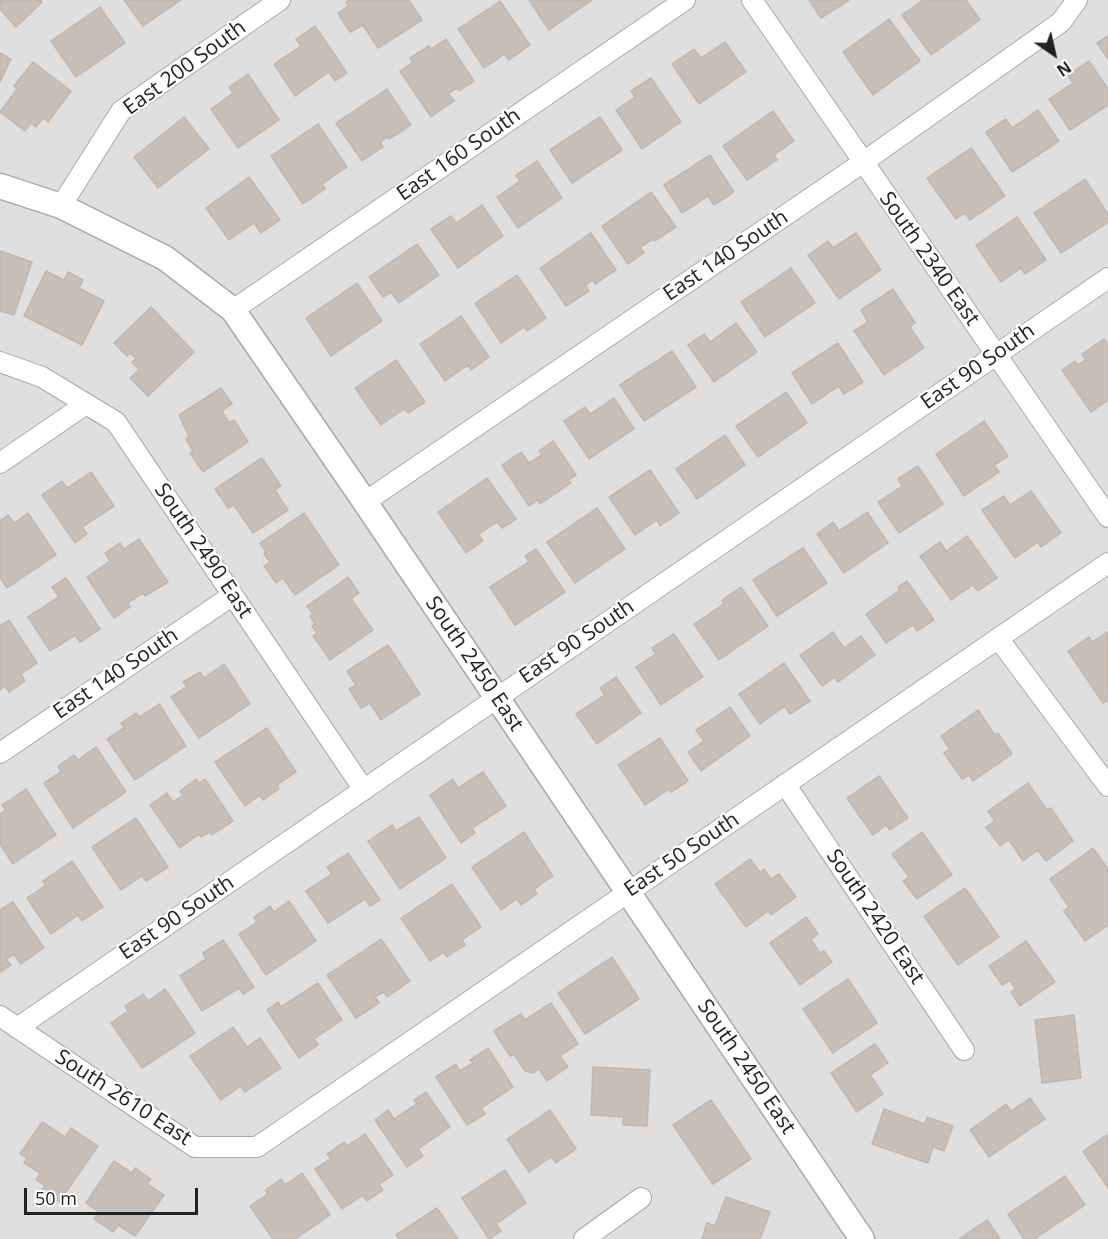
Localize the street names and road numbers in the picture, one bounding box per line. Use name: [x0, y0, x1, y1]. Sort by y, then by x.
street label: East 200 South: [119, 15, 251, 121]
street label: East 160 South: [392, 103, 526, 207]
street label: South 2340 East: [874, 187, 984, 331]
street label: East 140 South: [659, 205, 793, 307]
street label: East 90 South: [916, 318, 1040, 416]
street label: South 2490 East: [149, 479, 257, 623]
street label: South 2450 East: [420, 592, 528, 736]
street label: East 90 South: [515, 594, 639, 690]
street label: East 140 South: [49, 623, 183, 725]
street label: East 50 South: [620, 807, 744, 903]
street label: South 2420 East: [821, 845, 929, 989]
street label: East 90 South: [115, 870, 239, 966]
street label: South 2450 East: [692, 995, 800, 1139]
street label: South 2610 East: [50, 1045, 196, 1151]

